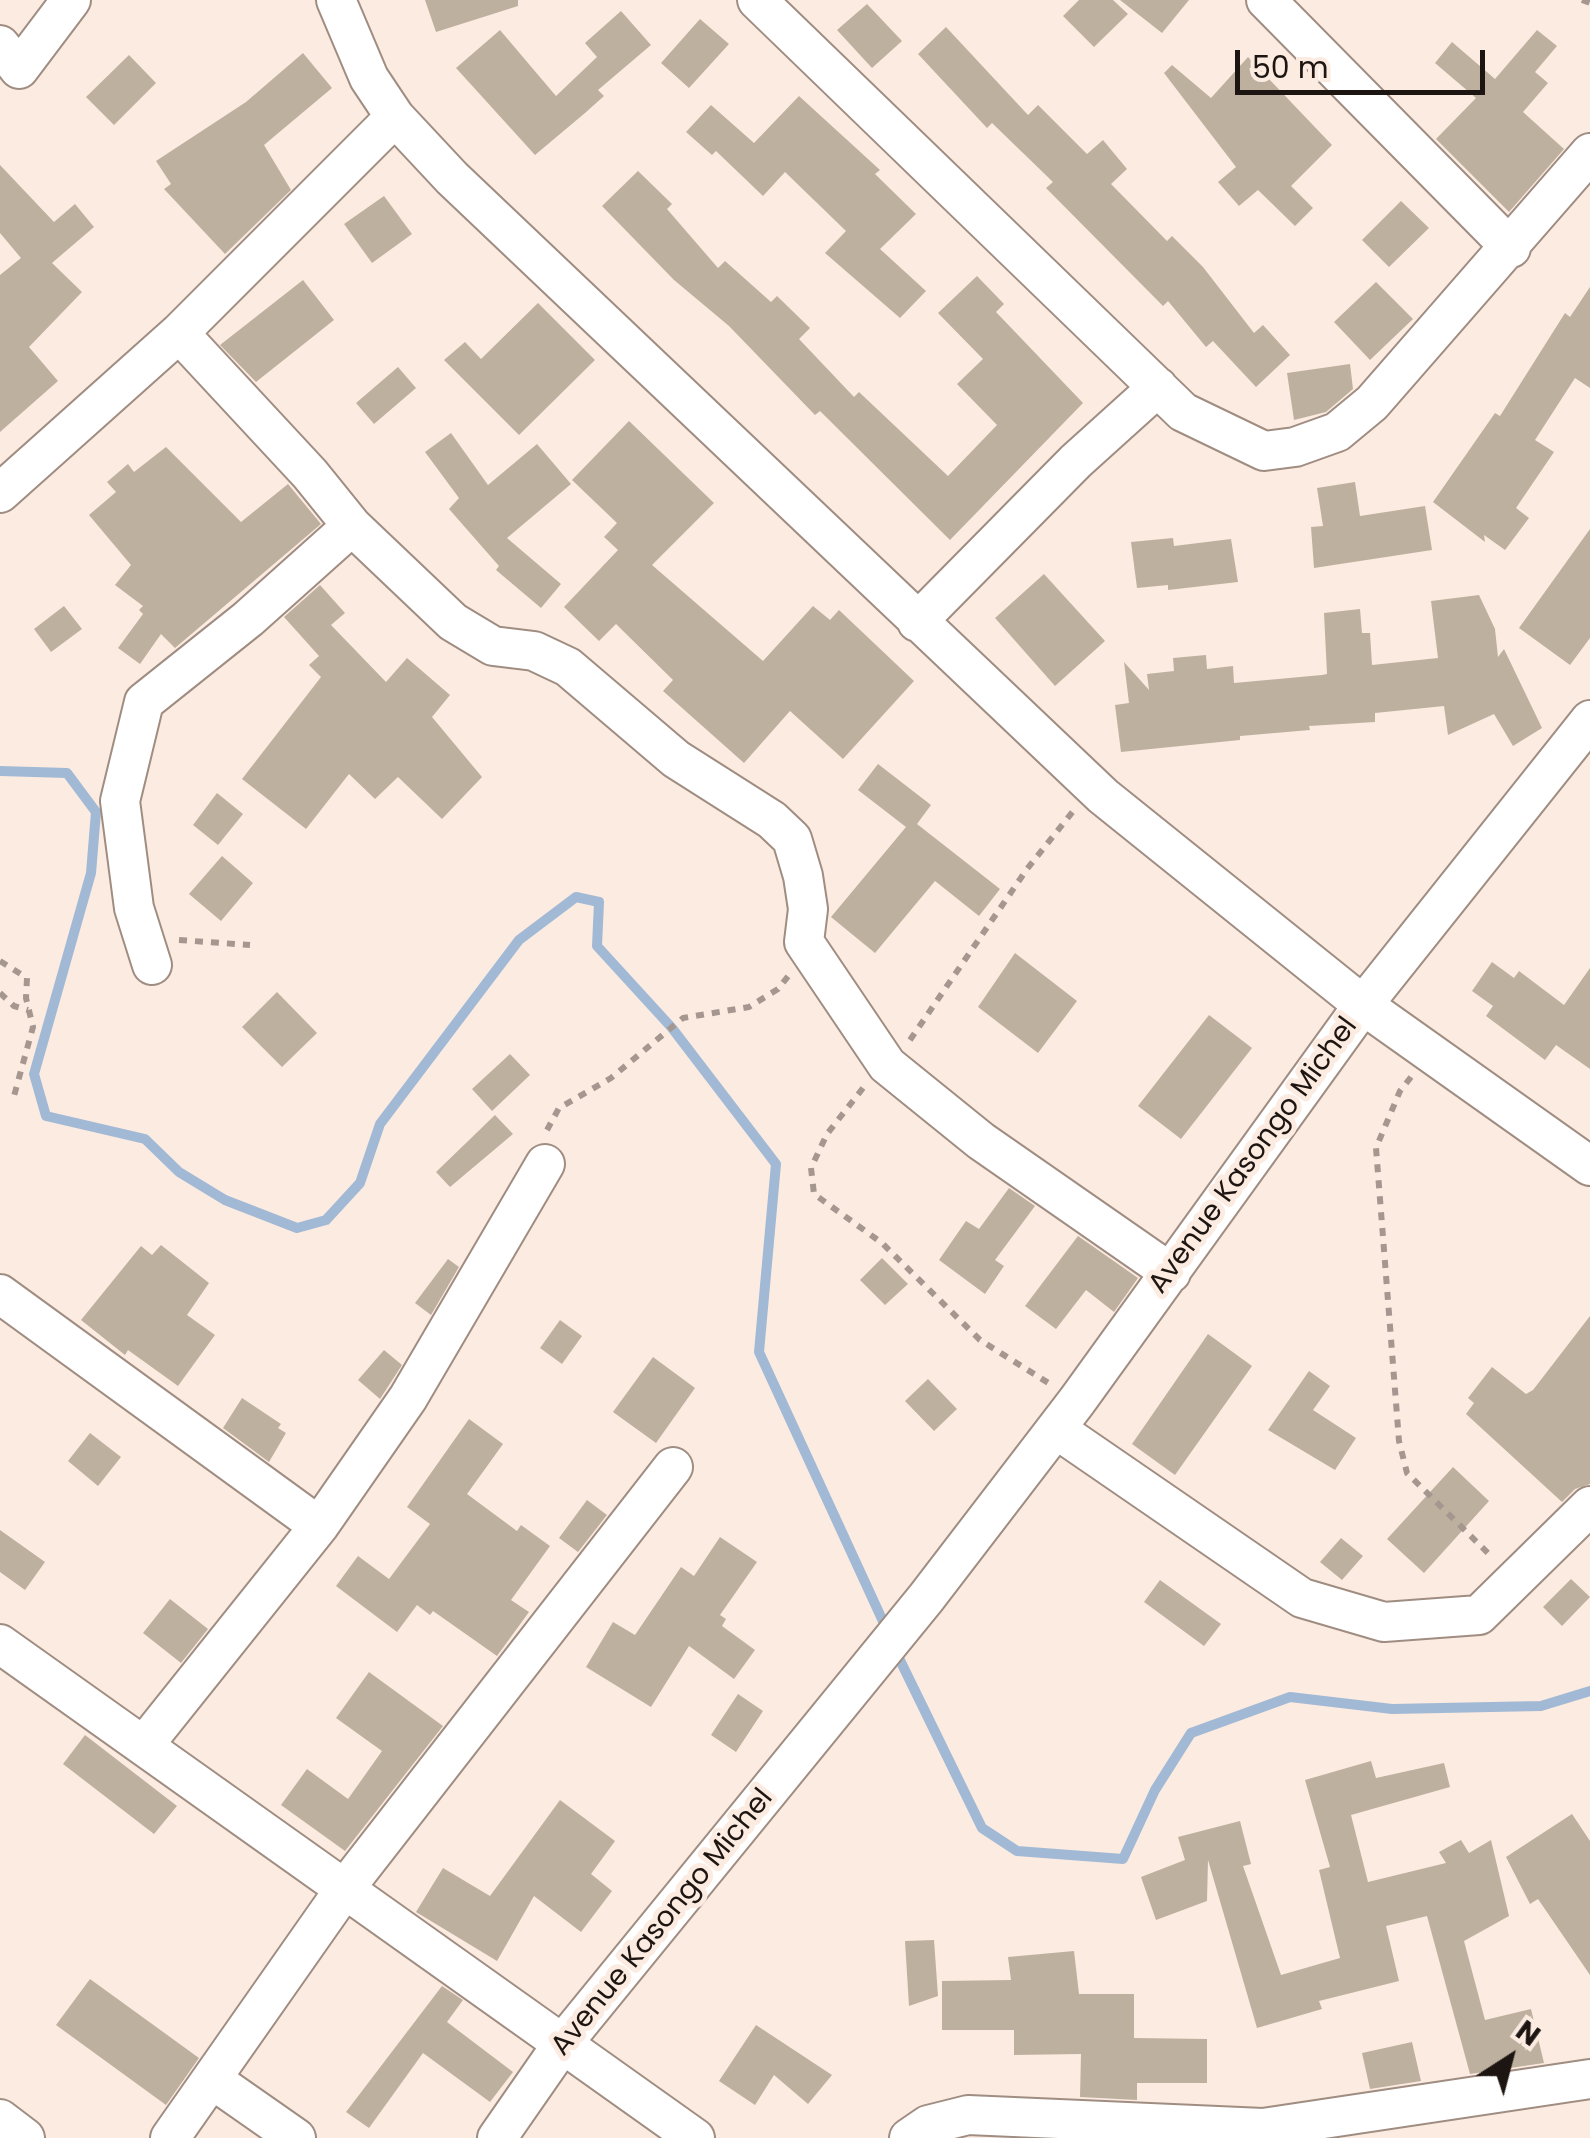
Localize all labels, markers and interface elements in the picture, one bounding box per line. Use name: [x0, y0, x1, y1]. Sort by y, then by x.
scale bar: [1240, 30, 1490, 92]
text: 50 m: [1252, 46, 1329, 89]
street label: Avenue Kasongo Michel: [1142, 1011, 1366, 1301]
street label: Avenue Kasongo Michel: [545, 1783, 781, 2063]
north arrow: [1460, 2008, 1560, 2108]
text: N: [1508, 2011, 1548, 2055]

